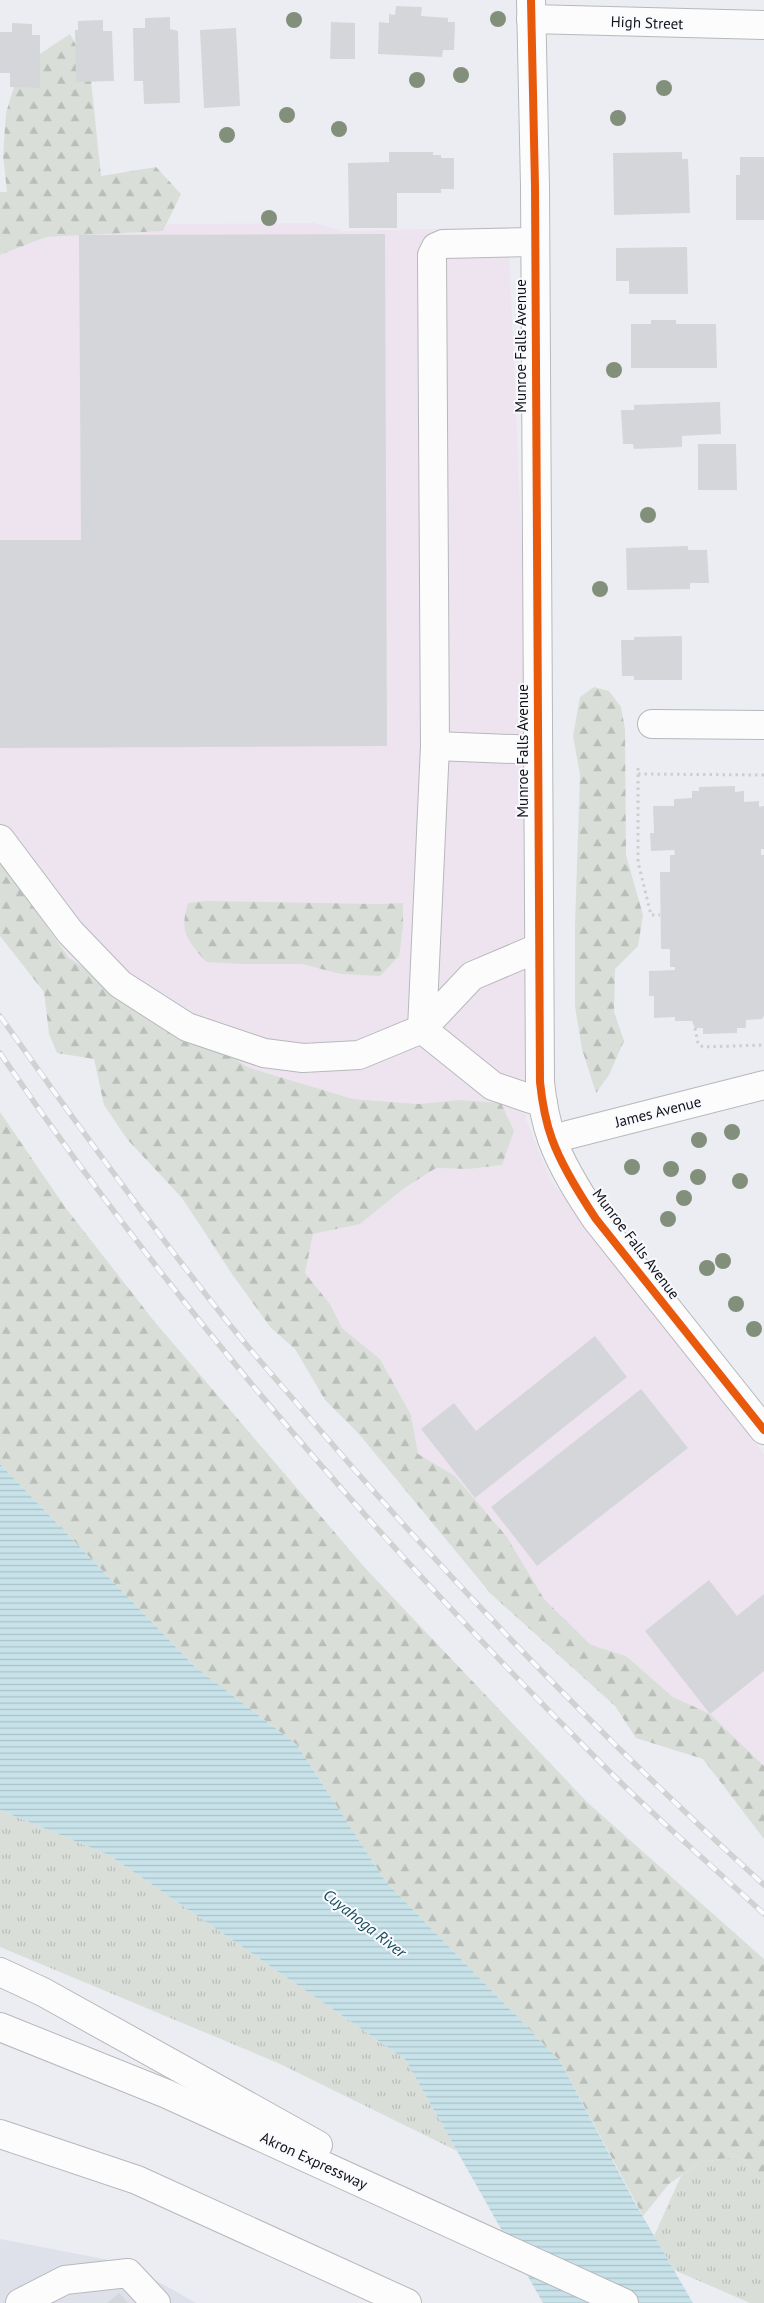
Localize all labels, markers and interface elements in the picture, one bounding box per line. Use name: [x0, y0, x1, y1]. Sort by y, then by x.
street label: High Street: [610, 12, 684, 33]
street label: Munroe Falls Avenue: [511, 279, 530, 413]
street label: Munroe Falls Avenue: [513, 684, 532, 818]
street label: James Avenue: [612, 1092, 703, 1132]
street label: Munroe Falls Avenue: [589, 1185, 684, 1303]
water label: Cuyahoga River: [319, 1884, 412, 1963]
street label: Akron Expressway: [258, 2127, 371, 2194]

